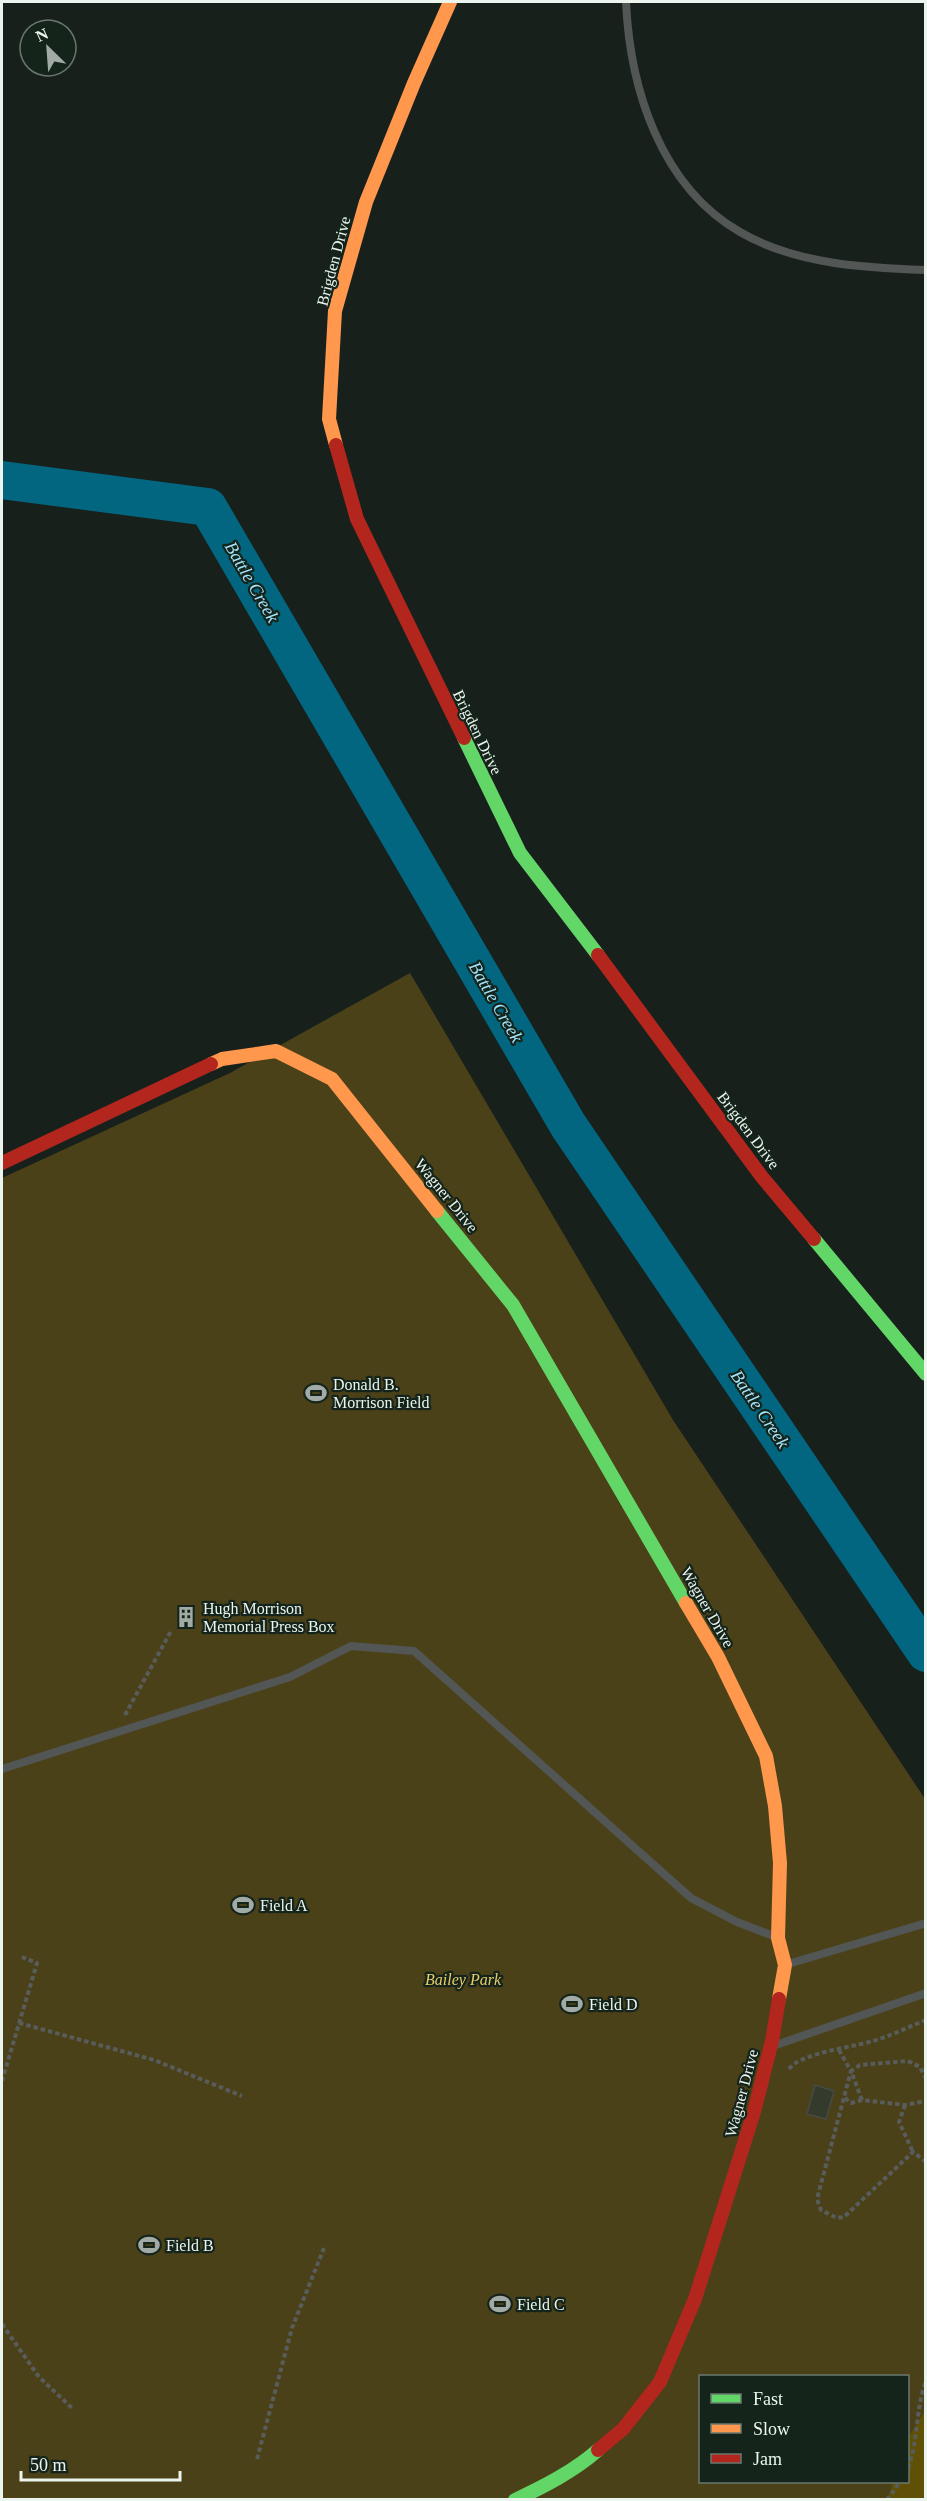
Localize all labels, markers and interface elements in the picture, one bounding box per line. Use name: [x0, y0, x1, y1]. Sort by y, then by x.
north arrow: [18, 18, 78, 78]
text: N: [33, 25, 51, 45]
street label: Brigden Drive: [313, 215, 355, 308]
water label: Battle Creek: [221, 538, 284, 627]
street label: Brigden Drive: [449, 687, 505, 778]
water label: Battle Creek: [465, 958, 528, 1047]
street label: Brigden Drive: [713, 1088, 783, 1173]
street label: Wagner Drive: [411, 1155, 481, 1236]
water label: Battle Creek: [727, 1366, 794, 1453]
place label: Donald B. Morrison Field: [333, 1376, 429, 1411]
sports icon: Donald B. Morrison Field: [304, 1381, 328, 1405]
street label: Wagner Drive: [677, 1564, 737, 1651]
place label: Hugh Morrison Memorial Press Box: [203, 1600, 335, 1635]
building icon: Hugh Morrison Memorial Press Box: [174, 1605, 198, 1629]
sports icon: Field A: [231, 1893, 255, 1917]
place label: Field A: [260, 1897, 308, 1914]
park label: Bailey Park: [425, 1971, 502, 1989]
sports icon: Field D: [560, 1992, 584, 2016]
place label: Field D: [589, 1996, 637, 2013]
street label: Wagner Drive: [722, 2048, 762, 2139]
sports icon: Field B: [137, 2233, 161, 2257]
place label: Field B: [166, 2237, 214, 2254]
sports icon: Field C: [488, 2292, 512, 2316]
place label: Field C: [517, 2296, 565, 2313]
legend: [699, 2375, 909, 2483]
text: Fast: [753, 2389, 783, 2409]
text: Slow: [753, 2419, 790, 2439]
scale bar: [21, 2444, 180, 2482]
text: Jam: [753, 2449, 782, 2469]
text: 50 m: [30, 2455, 67, 2475]

